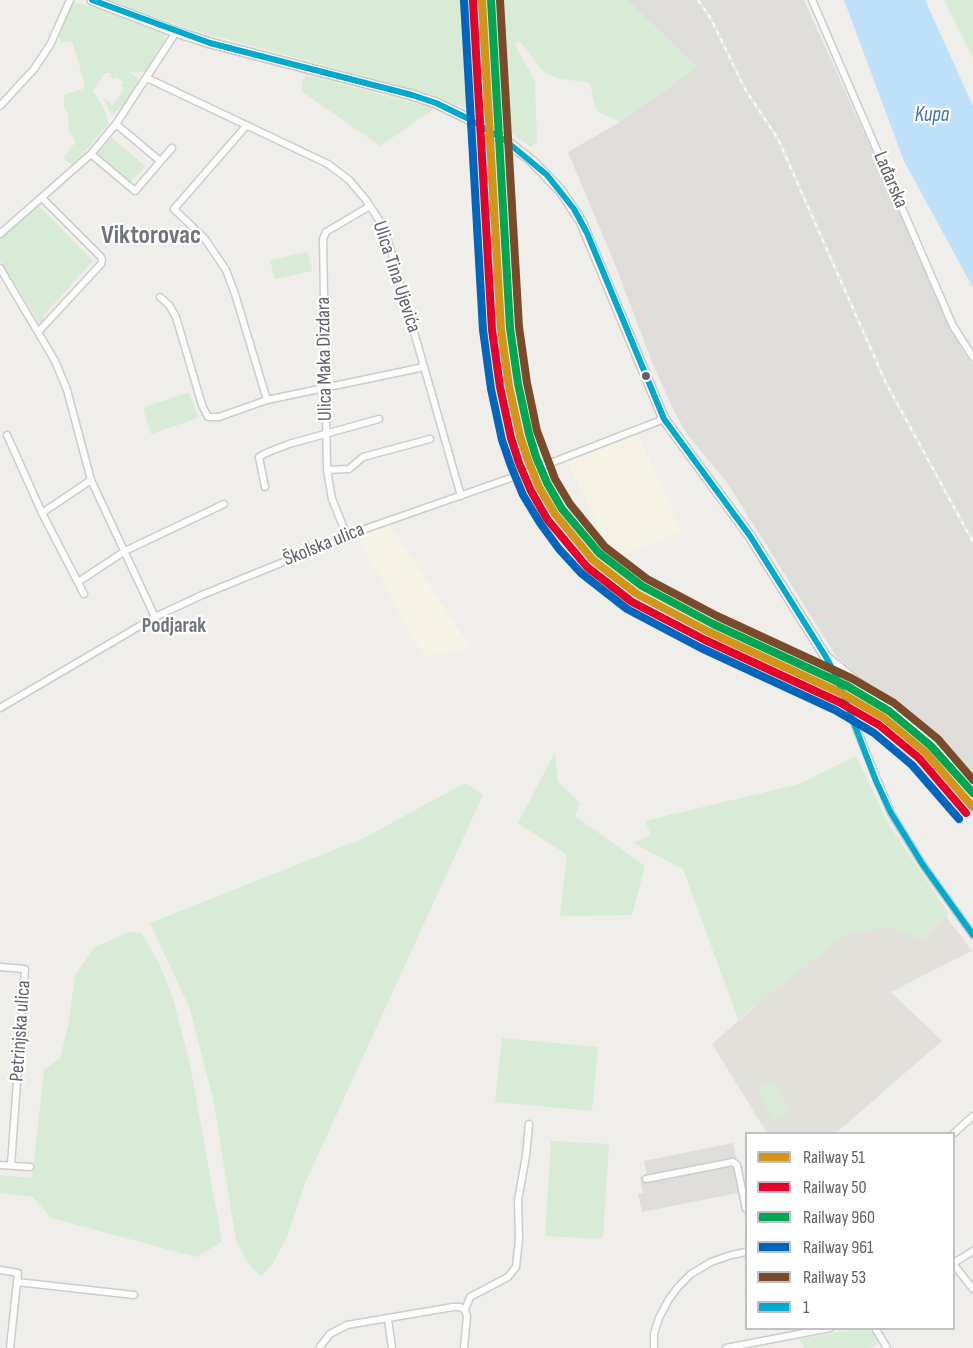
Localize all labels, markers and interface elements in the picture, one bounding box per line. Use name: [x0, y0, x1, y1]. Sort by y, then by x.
water label: Kupa: [915, 103, 949, 129]
street label: Lađarska: [867, 148, 913, 212]
street label: Ulica Tina Ujevića: [367, 218, 425, 336]
district label: Viktorovac: [101, 220, 201, 252]
street label: Ulica Maka Dizdara: [312, 297, 338, 421]
unlabelled marker: [640, 370, 652, 382]
street label: Školska ulica: [280, 518, 368, 572]
district label: Podjarak: [142, 614, 206, 640]
street label: Petrinjska ulica: [5, 980, 37, 1082]
legend: [745, 1132, 955, 1330]
text: Railway 51: [803, 1147, 865, 1168]
text: Railway 50: [803, 1177, 866, 1198]
text: Railway 960: [803, 1207, 875, 1228]
text: Railway 961: [803, 1237, 873, 1258]
text: Railway 53: [803, 1267, 866, 1288]
text: 1: [803, 1297, 809, 1318]

